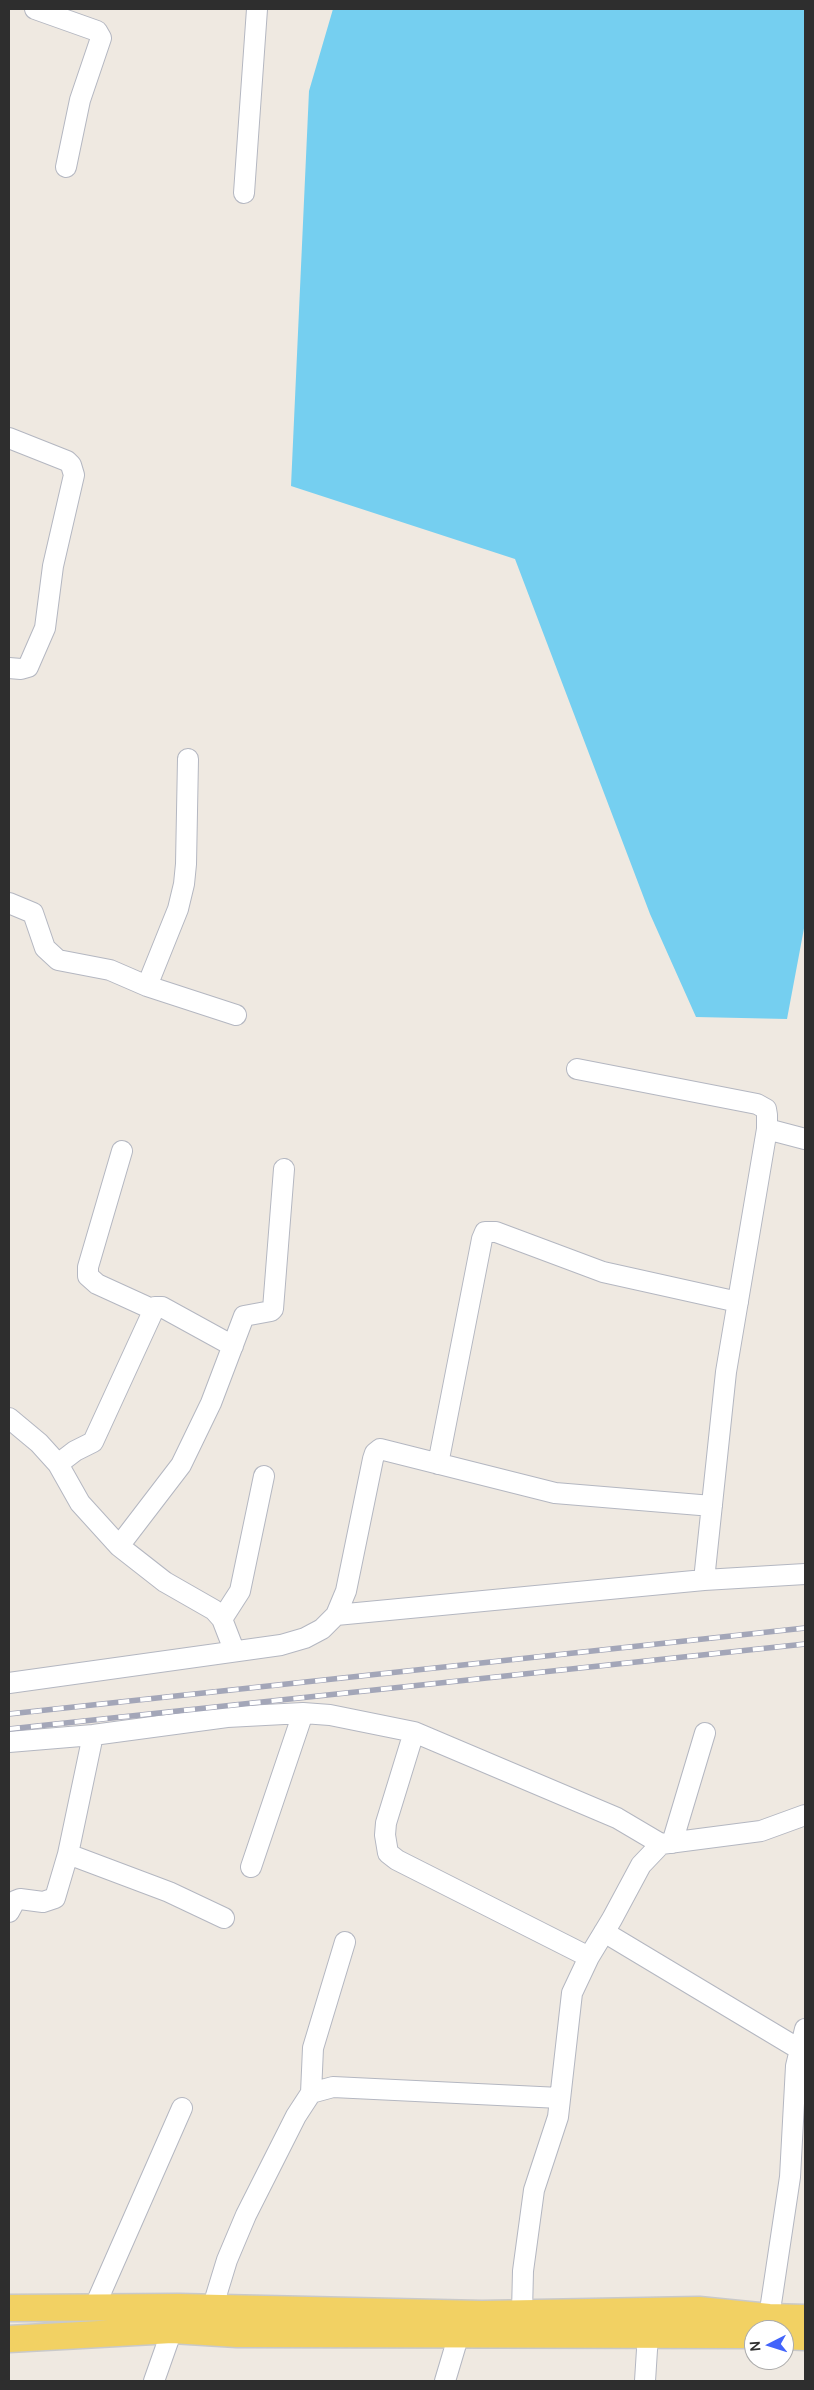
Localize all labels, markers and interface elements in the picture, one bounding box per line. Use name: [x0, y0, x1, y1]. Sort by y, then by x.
north arrow: [744, 2320, 794, 2370]
text: N: [745, 2340, 764, 2352]

